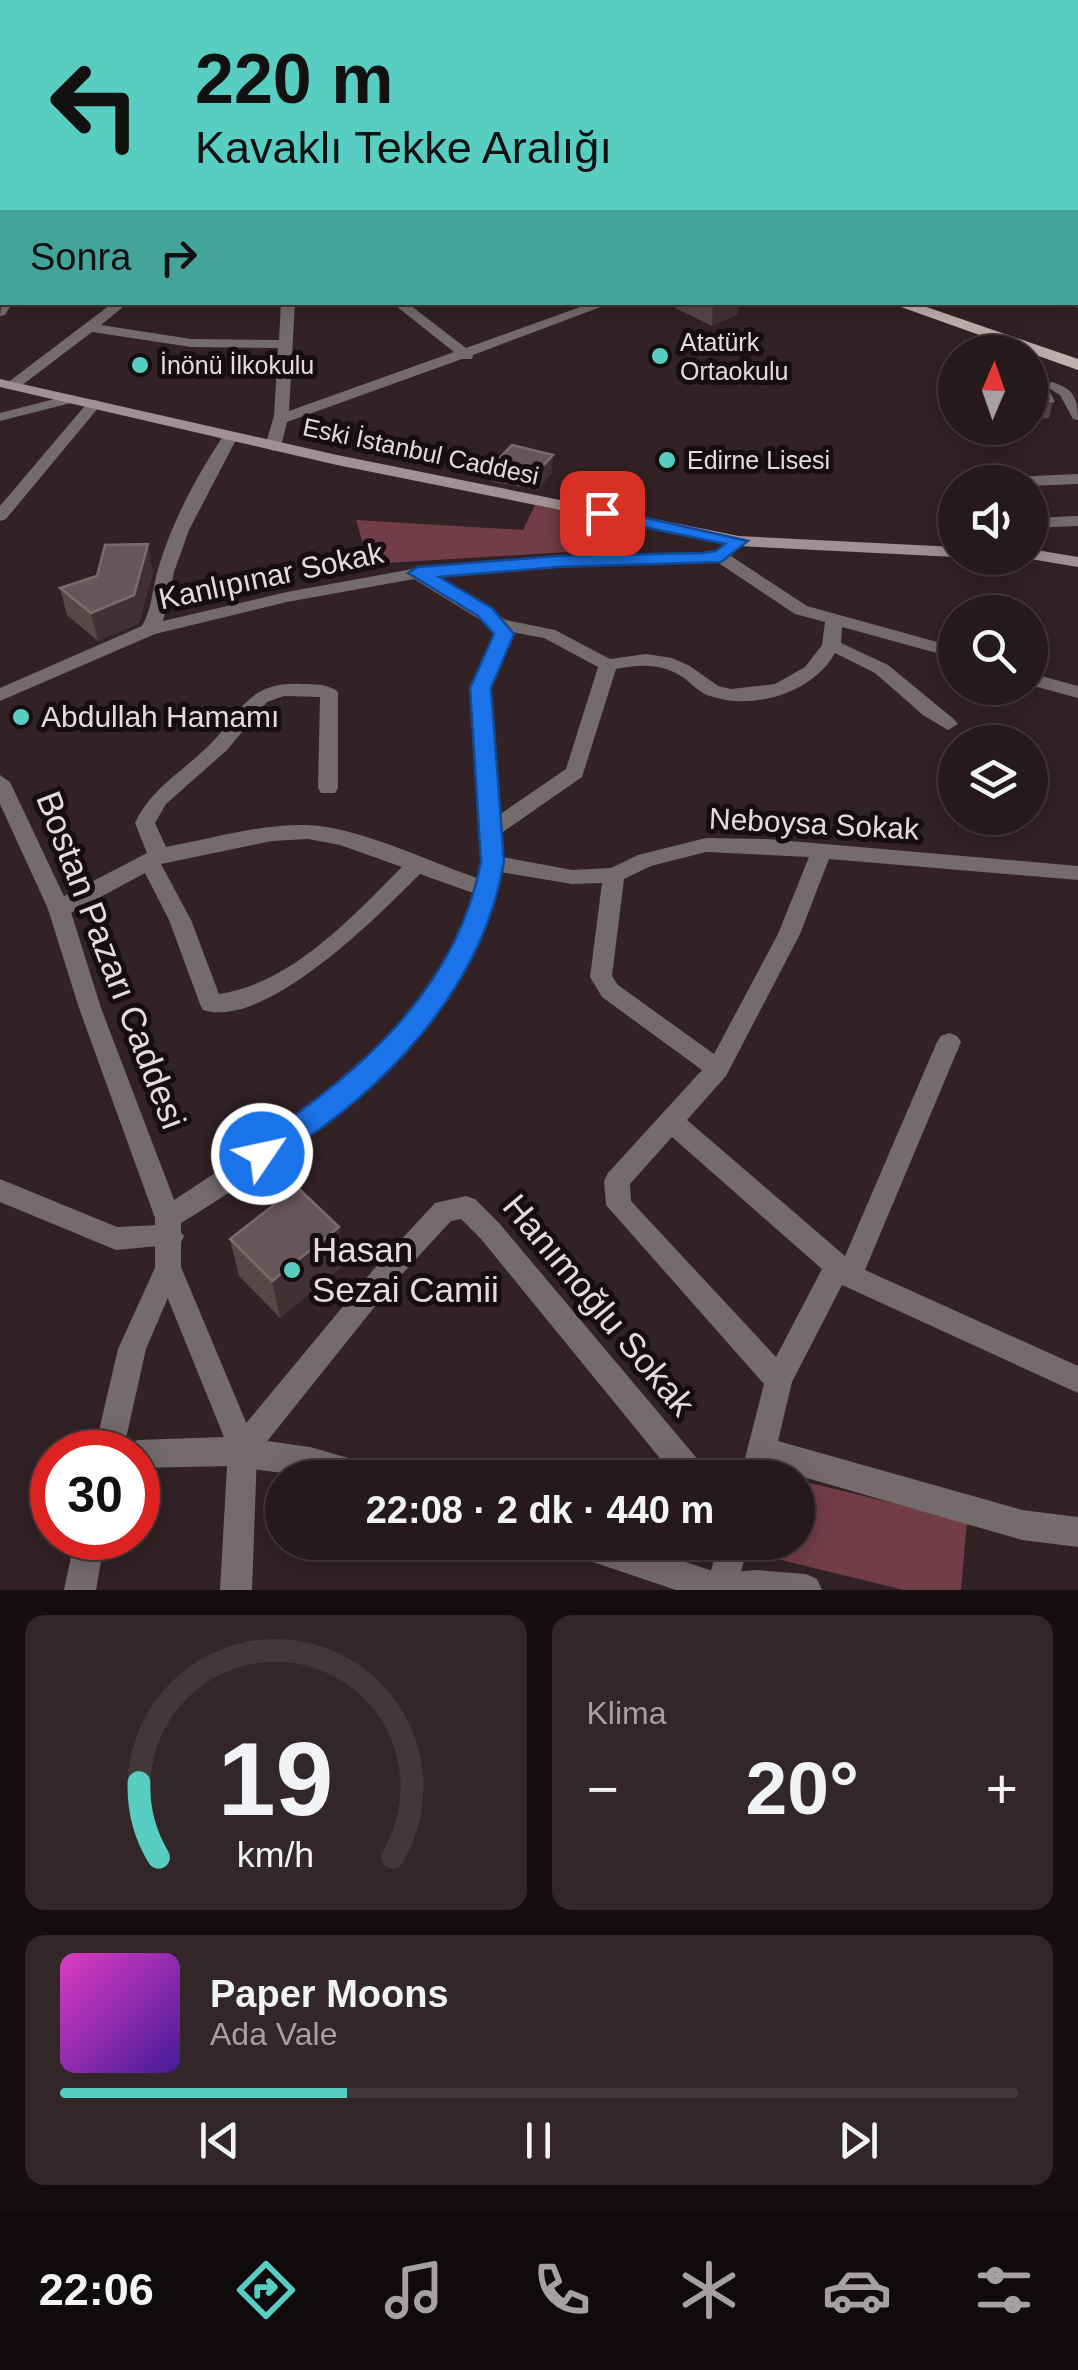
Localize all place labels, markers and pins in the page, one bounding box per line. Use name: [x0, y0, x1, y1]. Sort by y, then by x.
place label: Atatürk Ortaokulu: [680, 328, 788, 385]
marker: Atatürk Ortaokulu: [649, 345, 671, 367]
place label: İnönü İlkokulu: [160, 351, 314, 379]
marker: İnönü İlkokulu: [129, 354, 151, 376]
place label: Edirne Lisesi: [687, 446, 830, 474]
marker: Edirne Lisesi: [656, 449, 678, 471]
pin: [560, 471, 645, 556]
place label: Abdullah Hamamı: [41, 700, 279, 733]
marker: Abdullah Hamamı: [10, 706, 32, 728]
place label: Hasan Sezai Camii: [312, 1230, 499, 1309]
marker: Hasan Sezai Camii: [281, 1259, 303, 1281]

